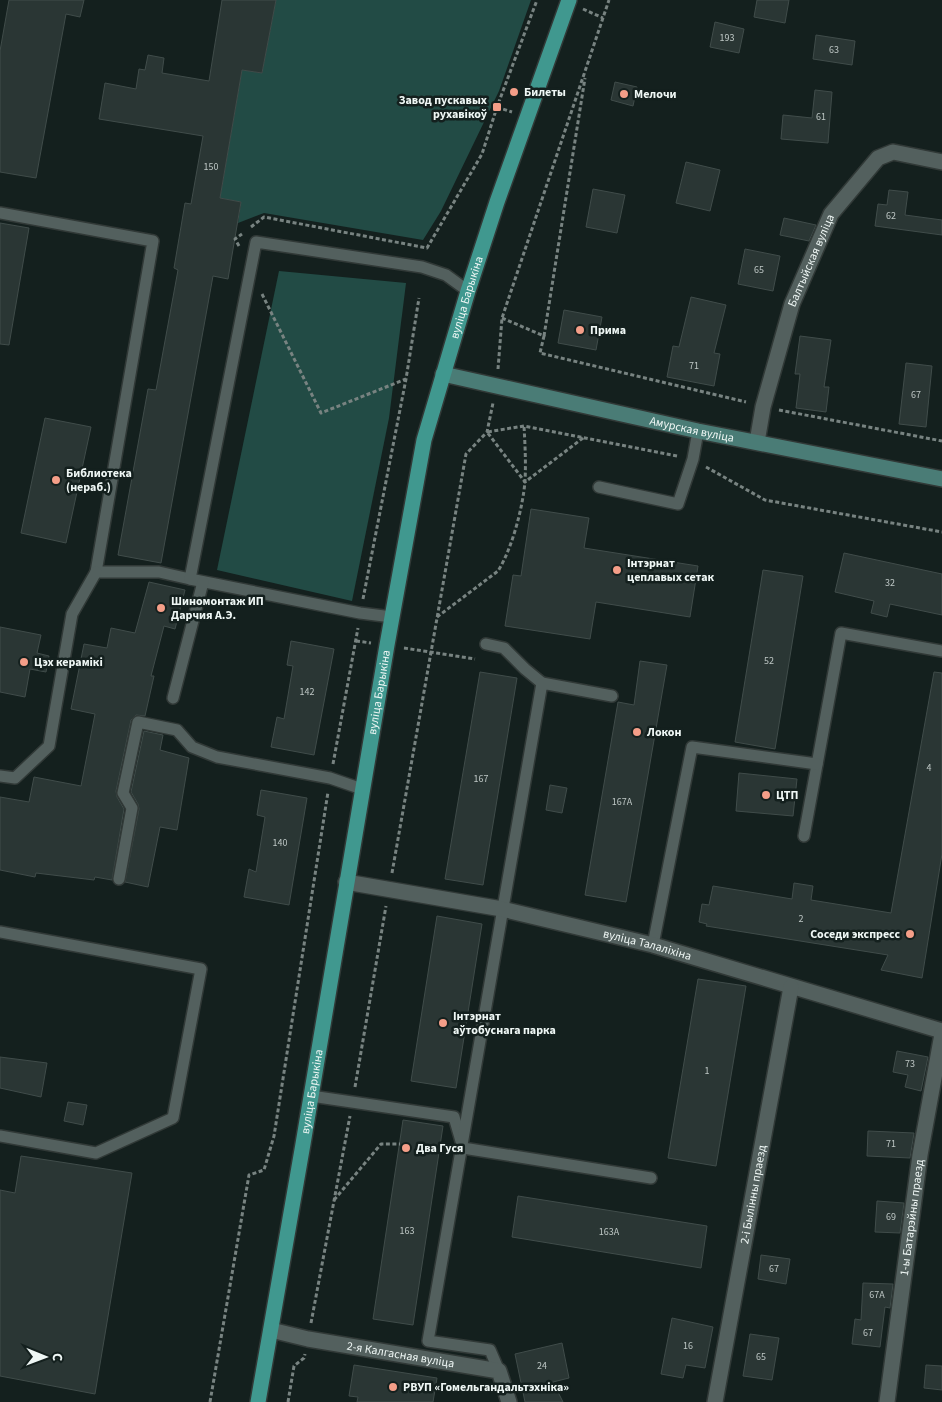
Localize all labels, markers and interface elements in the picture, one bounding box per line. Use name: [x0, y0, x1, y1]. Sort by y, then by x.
house number: 193: [720, 31, 734, 45]
house number: 63: [829, 43, 839, 57]
place label: Билеты: [524, 84, 566, 101]
marker: Билеты: [508, 86, 520, 98]
place label: Мелочи: [634, 86, 677, 103]
marker: Мелочи: [618, 88, 630, 100]
place label: Завод пускавых рухавікоў: [399, 92, 488, 123]
marker: Завод пускавых рухавікоў: [491, 101, 503, 113]
house number: 61: [816, 110, 826, 124]
house number: 150: [204, 160, 218, 174]
house number: 62: [886, 209, 896, 223]
street label: Балтыйская вуліца: [783, 211, 838, 309]
street label: вуліца Барыкіна: [446, 254, 487, 341]
house number: 65: [754, 263, 764, 277]
place label: Прима: [590, 322, 626, 339]
marker: Прима: [574, 324, 586, 336]
house number: 71: [689, 359, 699, 373]
house number: 67: [911, 388, 921, 402]
street label: Амурская вуліца: [648, 412, 736, 446]
place label: Библиотека (нераб.): [66, 465, 132, 496]
marker: Библиотека (нераб.): [50, 474, 62, 486]
place label: Інтэрнат цеплавых сетак: [627, 555, 715, 586]
marker: Інтэрнат цеплавых сетак: [611, 564, 623, 576]
house number: 32: [885, 576, 895, 590]
place label: Шиномонтаж ИП Дарчия А.Э.: [171, 593, 264, 624]
marker: Шиномонтаж ИП Дарчия А.Э.: [155, 602, 167, 614]
street label: вуліца Барыкіна: [364, 649, 395, 736]
place label: Цэх керамікі: [34, 654, 103, 671]
house number: 52: [764, 654, 774, 668]
marker: Цэх керамікі: [18, 656, 30, 668]
house number: 142: [300, 685, 314, 699]
place label: Локон: [646, 724, 681, 741]
marker: Локон: [631, 726, 643, 738]
house number: 4: [927, 761, 932, 775]
house number: 167: [474, 772, 488, 786]
place label: ЦТП: [776, 787, 798, 804]
marker: ЦТП: [760, 789, 772, 801]
house number: 167А: [612, 795, 633, 809]
house number: 140: [273, 836, 287, 850]
house number: 2: [799, 912, 804, 926]
street label: вуліца Талаліхіна: [602, 925, 694, 964]
place label: Соседи экспресс: [810, 926, 900, 943]
marker: Соседи экспресс: [904, 928, 916, 940]
place label: Інтэрнат аўтобуснага парка: [453, 1008, 556, 1039]
marker: Інтэрнат аўтобуснага парка: [437, 1017, 449, 1029]
street label: вуліца Барыкіна: [296, 1048, 327, 1135]
house number: 73: [905, 1057, 915, 1071]
house number: 1: [705, 1064, 710, 1078]
house number: 71: [886, 1137, 896, 1151]
place label: Два Гуся: [416, 1140, 463, 1157]
marker: Два Гуся: [400, 1142, 412, 1154]
street label: 2-і Былінны праезд: [736, 1143, 771, 1245]
street label: 1-ы Батарэйны праезд: [895, 1158, 928, 1277]
house number: 69: [886, 1210, 896, 1224]
house number: 163: [400, 1224, 414, 1238]
house number: 163А: [599, 1225, 620, 1239]
house number: 67: [769, 1262, 779, 1276]
house number: 67А: [869, 1288, 885, 1302]
house number: 67: [863, 1326, 873, 1340]
north arrow: [20, 1332, 70, 1382]
street label: 2-я Калгасная вуліца: [346, 1337, 456, 1372]
house number: 16: [683, 1339, 693, 1353]
house number: 65: [756, 1350, 766, 1364]
text: С: [47, 1353, 67, 1361]
house number: 24: [537, 1359, 547, 1373]
place label: РВУП «Гомельгандальтэхніка»: [403, 1379, 569, 1396]
marker: РВУП «Гомельгандальтэхніка»: [387, 1381, 399, 1393]

